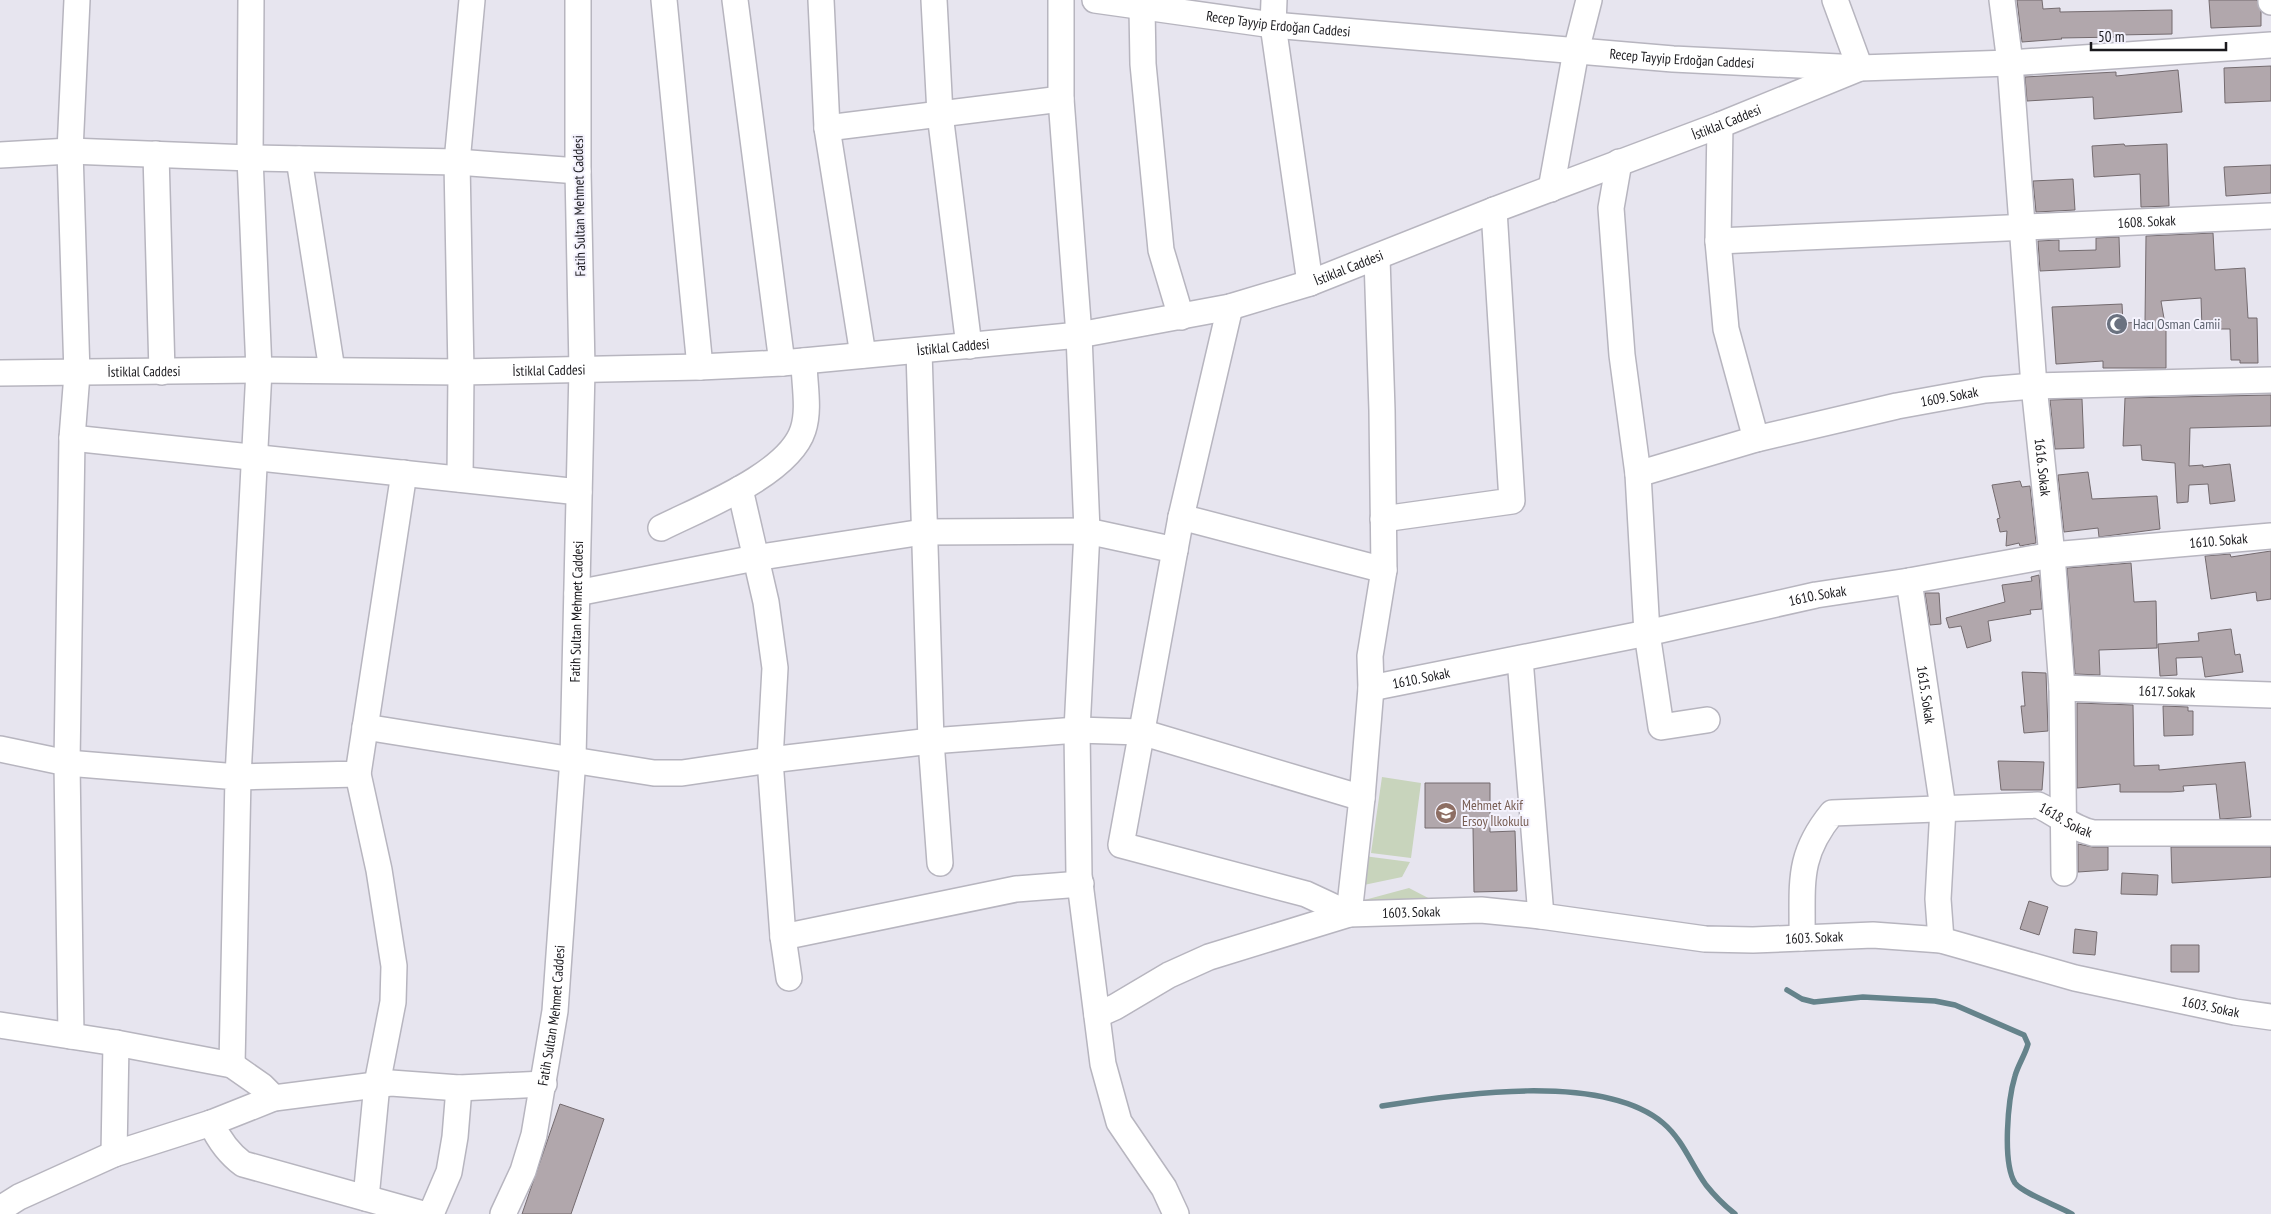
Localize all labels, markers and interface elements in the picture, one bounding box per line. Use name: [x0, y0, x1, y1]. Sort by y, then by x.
street label: Recep Tayyip Erdoğan Caddesi: [1205, 7, 1351, 41]
scale bar: [2091, 20, 2226, 52]
text: 50 m: [2098, 27, 2124, 46]
street label: Recep Tayyip Erdoğan Caddesi: [1609, 45, 1755, 72]
street label: İstiklal Caddesi: [1689, 100, 1764, 144]
street label: Fatih Sultan Mehmet Caddesi: [569, 135, 589, 277]
street label: 1608. Sokak: [2117, 211, 2177, 232]
street label: İstiklal Caddesi: [1311, 246, 1386, 290]
mosque icon: Hacı Osman Camii: [2105, 312, 2129, 336]
place label: Hacı Osman Camii: [2133, 315, 2220, 333]
street label: İstiklal Caddesi: [916, 334, 990, 359]
street label: İstiklal Caddesi: [512, 360, 586, 380]
street label: İstiklal Caddesi: [107, 362, 181, 381]
street label: 1609. Sokak: [1919, 382, 1980, 411]
street label: 1616. Sokak: [2031, 437, 2055, 498]
street label: 1610. Sokak: [2188, 529, 2249, 552]
street label: Fatih Sultan Mehmet Caddesi: [566, 541, 587, 682]
street label: 1610. Sokak: [1787, 581, 1848, 610]
street label: 1610. Sokak: [1391, 663, 1452, 693]
street label: 1615. Sokak: [1913, 665, 1939, 725]
street label: 1617. Sokak: [2138, 682, 2196, 701]
place label: Mehmet Akif Ersoy İlkokulu: [1462, 796, 1529, 830]
street label: 1618. Sokak: [2036, 798, 2095, 842]
school or university icon: Mehmet Akif Ersoy İlkokulu: [1434, 801, 1458, 825]
street label: 1603. Sokak: [1382, 902, 1441, 922]
street label: 1603. Sokak: [1785, 927, 1844, 948]
street label: Fatih Sultan Mehmet Caddesi: [533, 945, 569, 1087]
street label: 1603. Sokak: [2180, 992, 2241, 1022]

